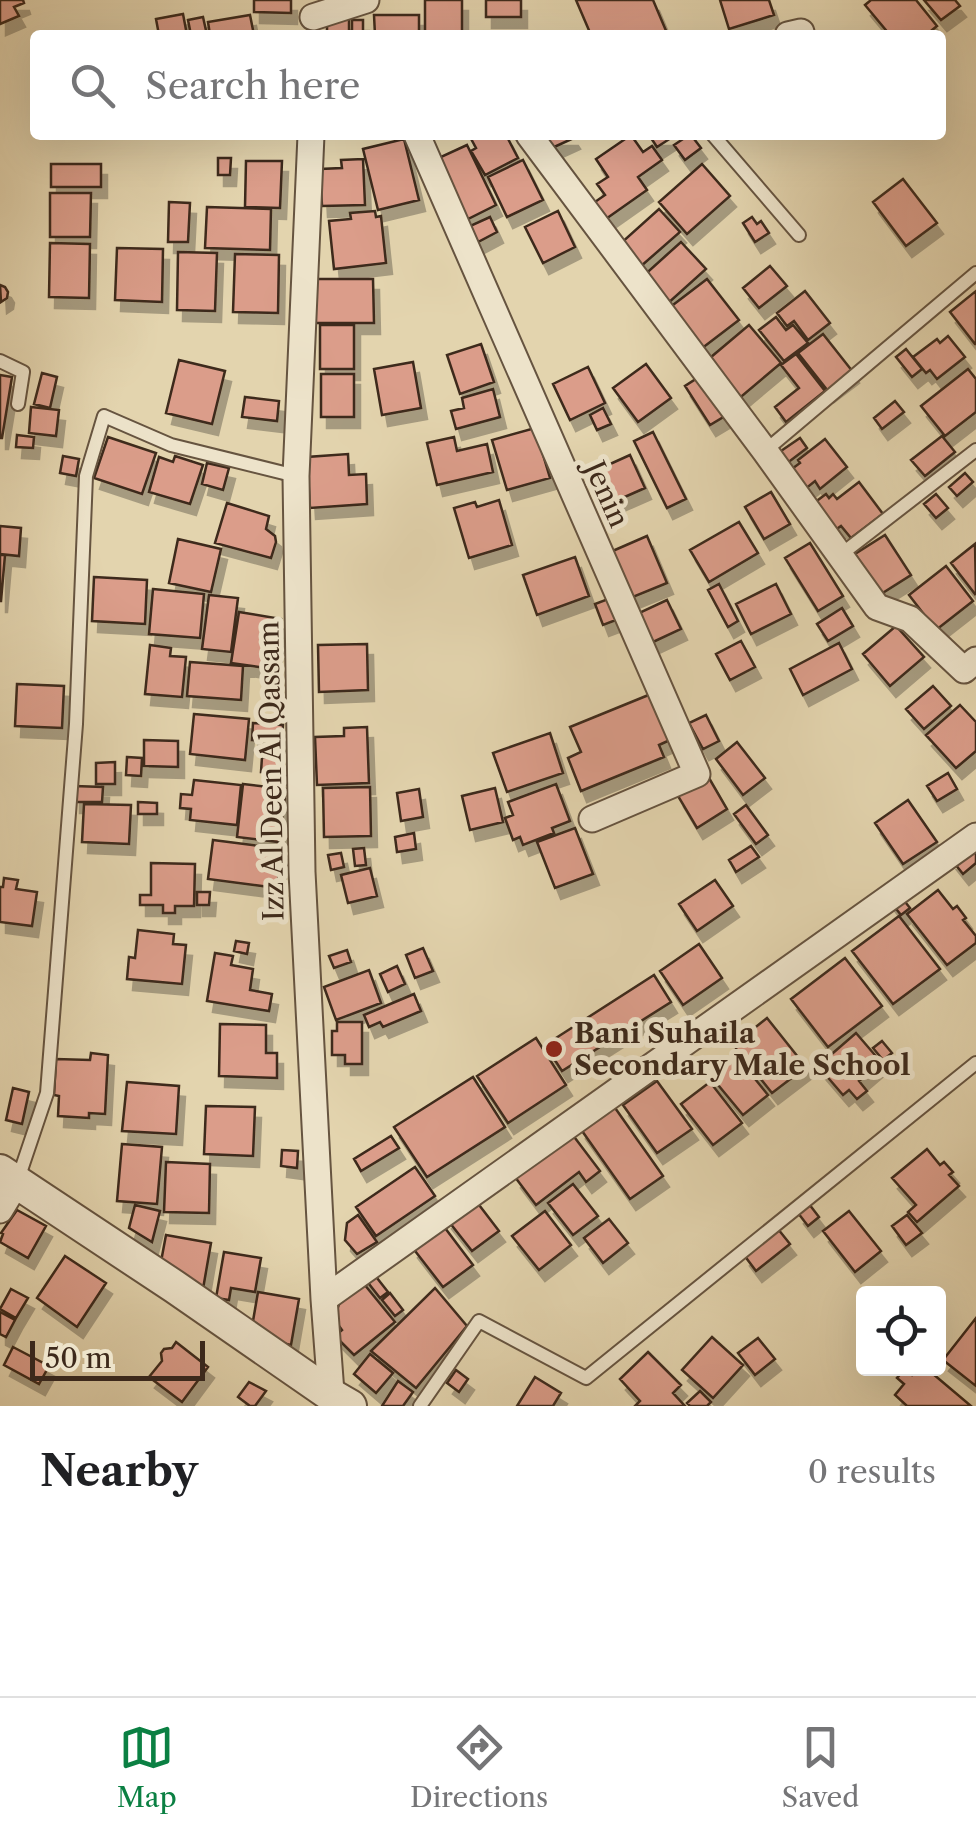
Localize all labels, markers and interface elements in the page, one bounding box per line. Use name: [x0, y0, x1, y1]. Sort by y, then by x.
search box: [30, 30, 946, 140]
icon: search: [65, 58, 120, 113]
text: Search here: [145, 62, 360, 109]
street label: Jenin: [576, 452, 637, 532]
street label: Izz Al Deen Al Qassam: [251, 621, 291, 921]
place label: Bani Suhaila Secondary Male School: [574, 1016, 910, 1082]
marker: Bani Suhaila Secondary Male School: [543, 1038, 565, 1060]
map controls: [856, 1286, 946, 1376]
button: locate: [856, 1286, 946, 1376]
scale bar: [30, 1336, 205, 1380]
text: 50 m: [45, 1341, 112, 1375]
text: Nearby: [40, 1445, 198, 1497]
text: 0 results: [808, 1452, 936, 1491]
tab: Map: [117, 1720, 177, 1814]
tab: Directions: [410, 1720, 548, 1814]
tab: Saved: [782, 1720, 859, 1814]

